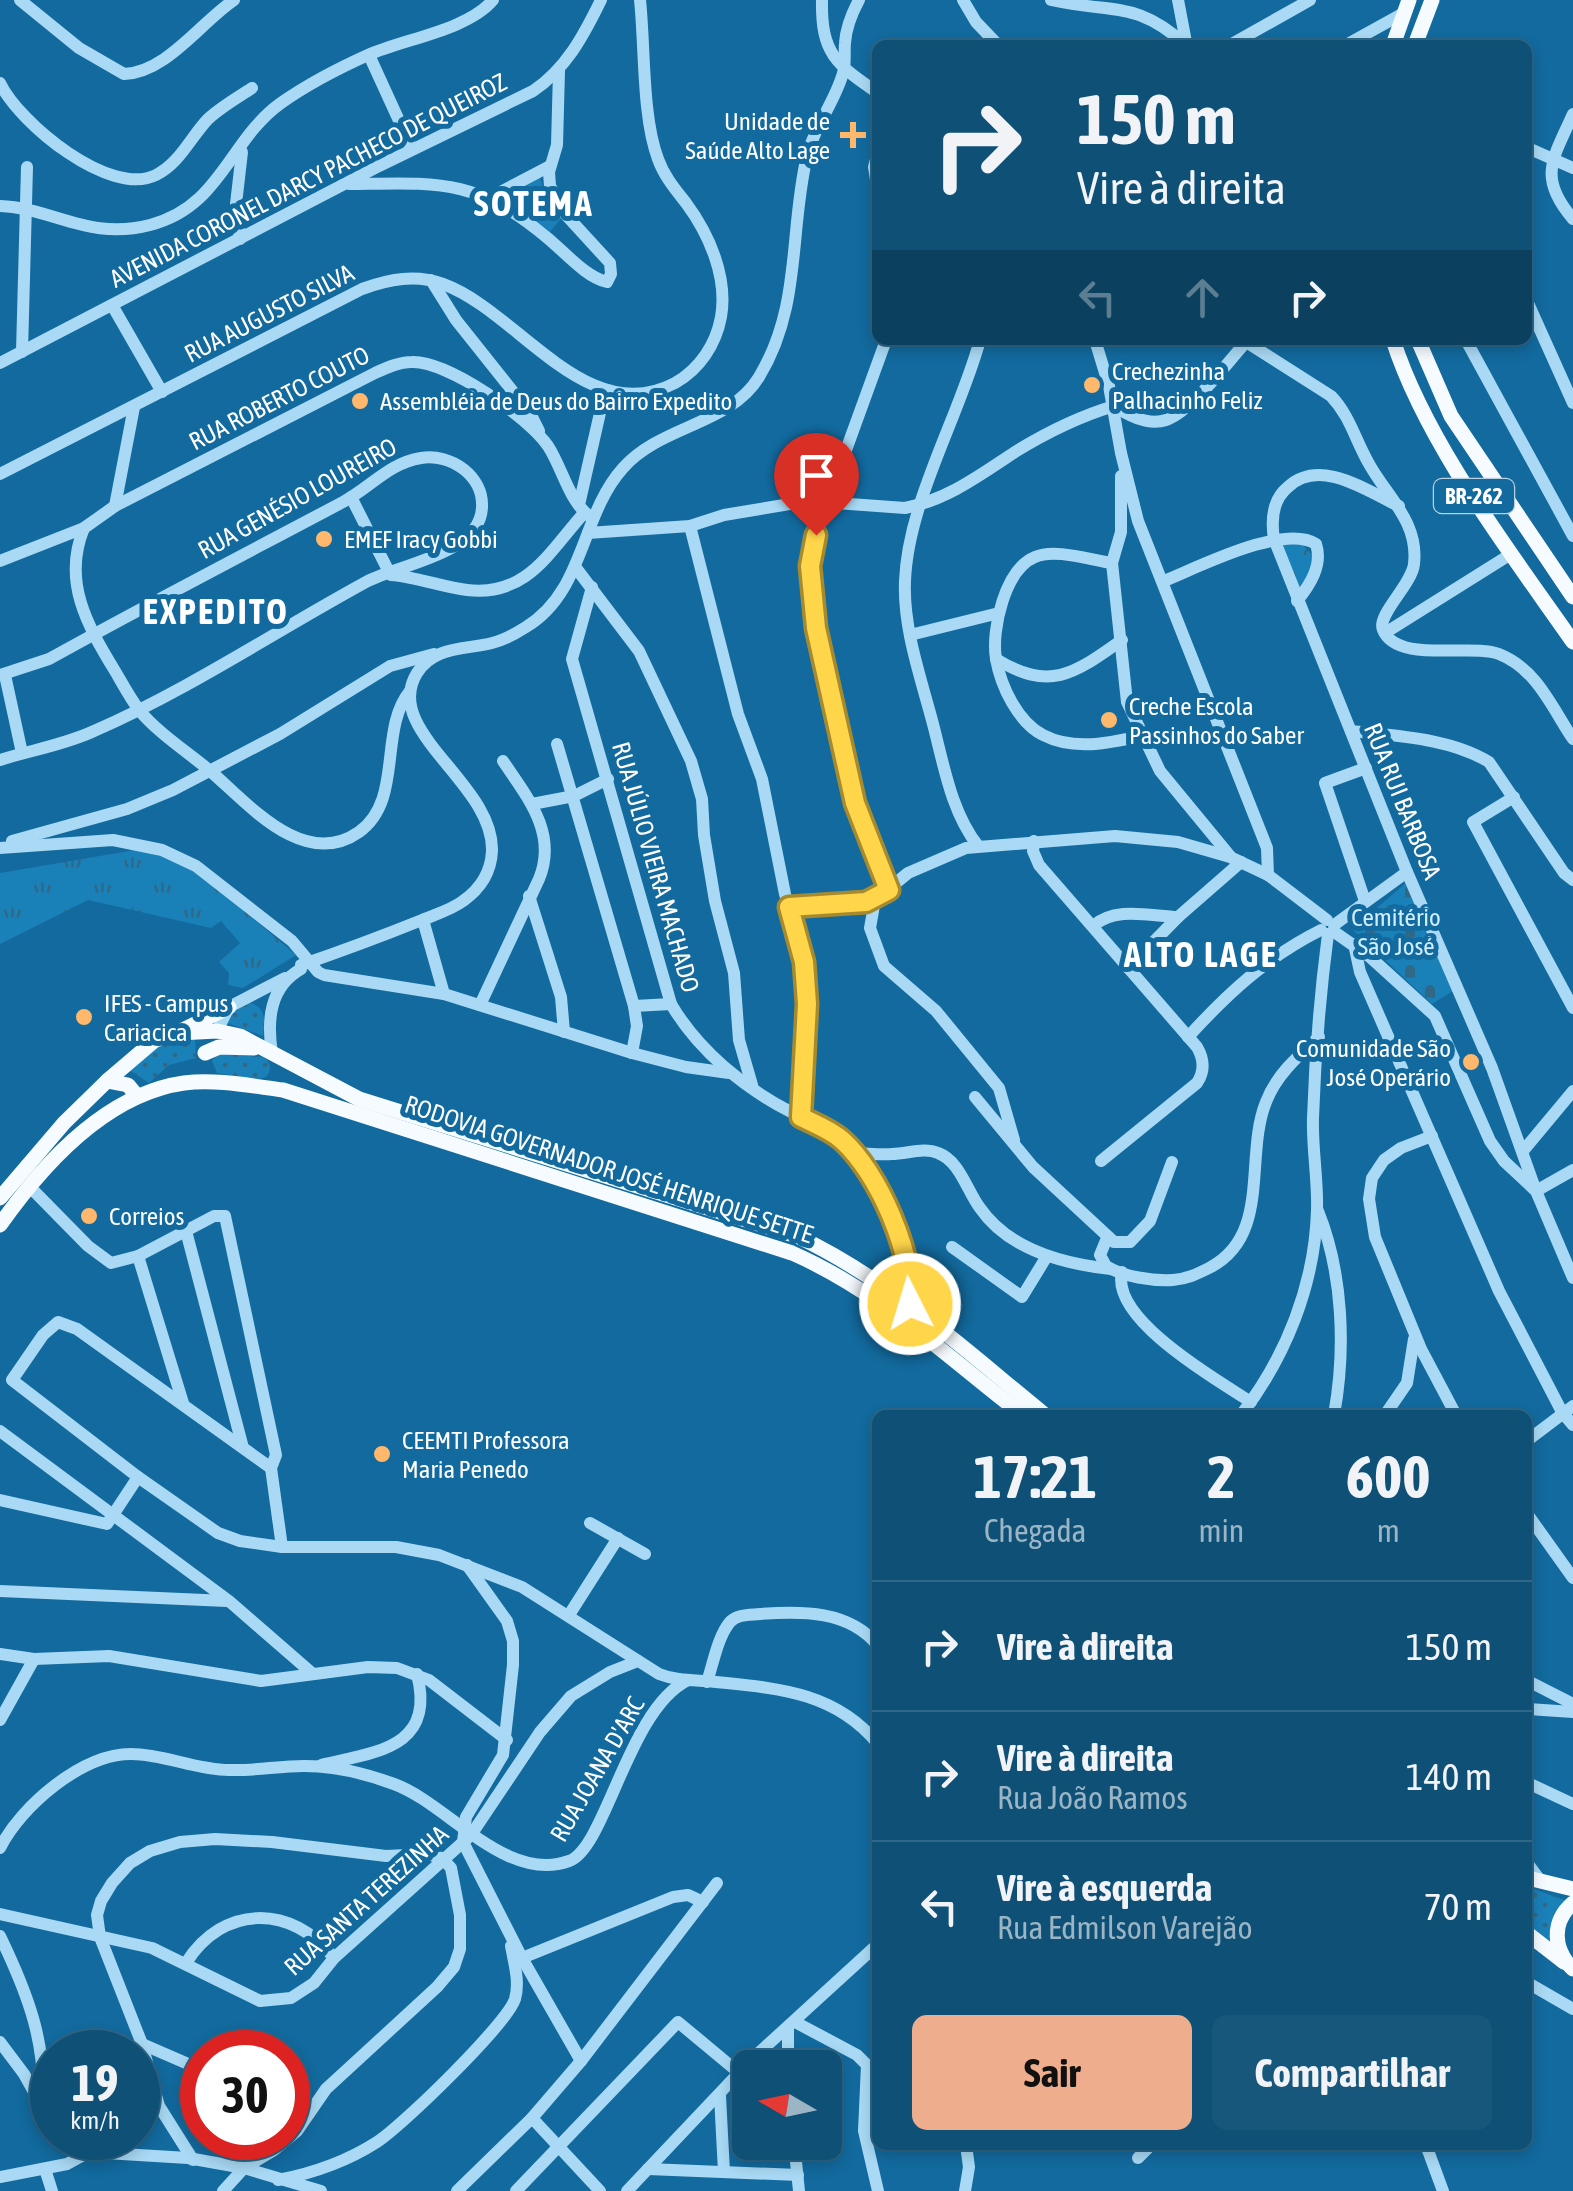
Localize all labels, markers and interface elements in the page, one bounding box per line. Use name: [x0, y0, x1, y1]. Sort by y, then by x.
street label: AVENIDA CORONEL DARCY PACHECO DE QUEIROZ: [105, 67, 511, 293]
text: 150 m: [1077, 79, 1236, 159]
icon: right: [912, 80, 1042, 210]
place label: Unidade de Saúde Alto Lage: [685, 107, 830, 164]
marker: Unidade de Saúde Alto Lage: [840, 122, 866, 148]
text: Vire à direita: [1077, 162, 1286, 214]
district label: SOTEMA: [474, 183, 594, 223]
street label: RUA AUGUSTO SILVA: [180, 258, 359, 368]
icon: left: [1070, 270, 1125, 325]
icon: ahead: [1175, 270, 1230, 325]
icon: right: [1280, 270, 1335, 325]
street label: RUA ROBERTO COUTO: [184, 340, 374, 456]
place label: Crechezinha Palhacinho Feliz: [1112, 357, 1262, 414]
marker: Crechezinha Palhacinho Feliz: [1081, 374, 1103, 396]
place label: Assembléia de Deus do Bairro Expedito: [380, 387, 732, 415]
marker: Assembléia de Deus do Bairro Expedito: [349, 390, 371, 412]
street label: RUA GENÉSIO LOUREIRO: [193, 432, 401, 564]
pin: [774, 433, 859, 536]
icon: arrive: [789, 448, 844, 503]
road number: BR-262: [1434, 479, 1514, 513]
place label: EMEF Iracy Gobbi: [344, 525, 498, 553]
marker: EMEF Iracy Gobbi: [313, 528, 335, 550]
district label: EXPEDITO: [143, 591, 289, 631]
place label: Creche Escola Passinhos do Saber: [1129, 692, 1304, 749]
marker: Creche Escola Passinhos do Saber: [1098, 709, 1120, 731]
street label: RUA RUI BARBOSA: [1359, 719, 1447, 884]
street label: RUA JÚLIO VIEIRA MACHADO: [607, 739, 705, 995]
park label: Cemitério São José: [1351, 903, 1441, 960]
district label: ALTO LAGE: [1123, 934, 1278, 974]
place label: IFES - Campus Cariacica: [104, 989, 229, 1046]
marker: IFES - Campus Cariacica: [73, 1006, 95, 1028]
place label: Comunidade São José Operário: [1296, 1034, 1451, 1091]
marker: Comunidade São José Operário: [1460, 1051, 1482, 1073]
street label: RODOVIA GOVERNADOR JOSÉ HENRIQUE SETTE: [402, 1090, 817, 1248]
place label: Correios: [109, 1202, 185, 1230]
marker: Correios: [78, 1205, 100, 1227]
position arrow: [858, 1252, 962, 1356]
place label: CEEMTI Professora Maria Penedo: [402, 1426, 570, 1483]
text: 17:21: [973, 1442, 1097, 1511]
text: 2: [1207, 1442, 1236, 1511]
text: 600: [1346, 1442, 1430, 1511]
marker: CEEMTI Professora Maria Penedo: [371, 1443, 393, 1465]
text: Chegada: [984, 1512, 1086, 1549]
text: min: [1198, 1512, 1244, 1549]
text: m: [1377, 1512, 1400, 1549]
icon: right: [912, 1619, 967, 1674]
text: Vire à direita: [997, 1625, 1173, 1668]
text: 150 m: [1406, 1625, 1492, 1668]
street label: RUA JOANA D'ARC: [544, 1692, 650, 1846]
text: Vire à direita: [997, 1736, 1173, 1779]
icon: right: [912, 1749, 967, 1804]
text: 140 m: [1406, 1755, 1492, 1798]
text: Rua João Ramos: [997, 1779, 1188, 1816]
street label: RUA SANTA TEREZINHA: [279, 1819, 454, 1981]
text: Vire à esquerda: [997, 1866, 1212, 1909]
icon: left: [912, 1879, 967, 1934]
text: 70 m: [1424, 1885, 1492, 1928]
text: Rua Edmilson Varejão: [997, 1909, 1253, 1946]
button: Sair: [912, 2015, 1192, 2130]
button: Compartilhar: [1212, 2015, 1492, 2130]
speed limit sign: 30: [180, 2030, 310, 2160]
north arrow: [732, 2050, 842, 2160]
map controls: [732, 2050, 842, 2160]
text: 19: [71, 2054, 118, 2112]
text: km/h: [70, 2106, 120, 2134]

